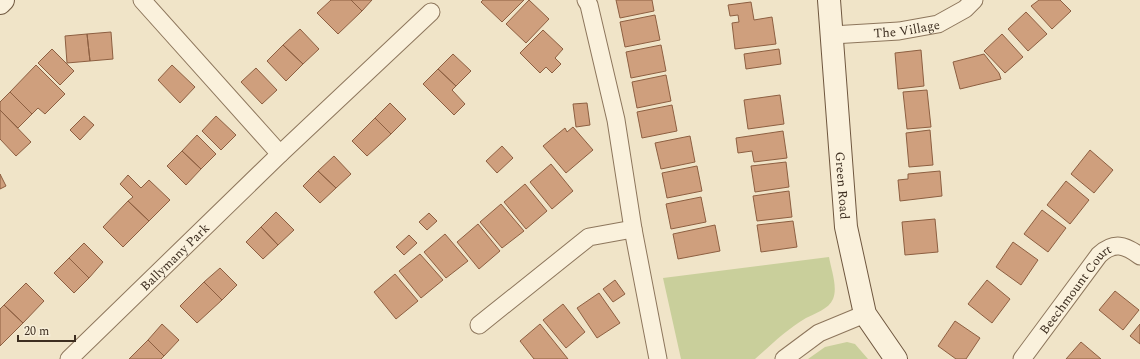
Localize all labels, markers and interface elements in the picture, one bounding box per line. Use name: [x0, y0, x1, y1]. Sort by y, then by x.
street label: The Village: [873, 15, 942, 44]
street label: Green Road: [829, 151, 854, 220]
street label: Ballymany Park: [136, 219, 214, 296]
street label: Beechmount Court: [1035, 239, 1115, 339]
scale bar: [18, 317, 75, 343]
text: 20 m: [24, 322, 49, 341]

